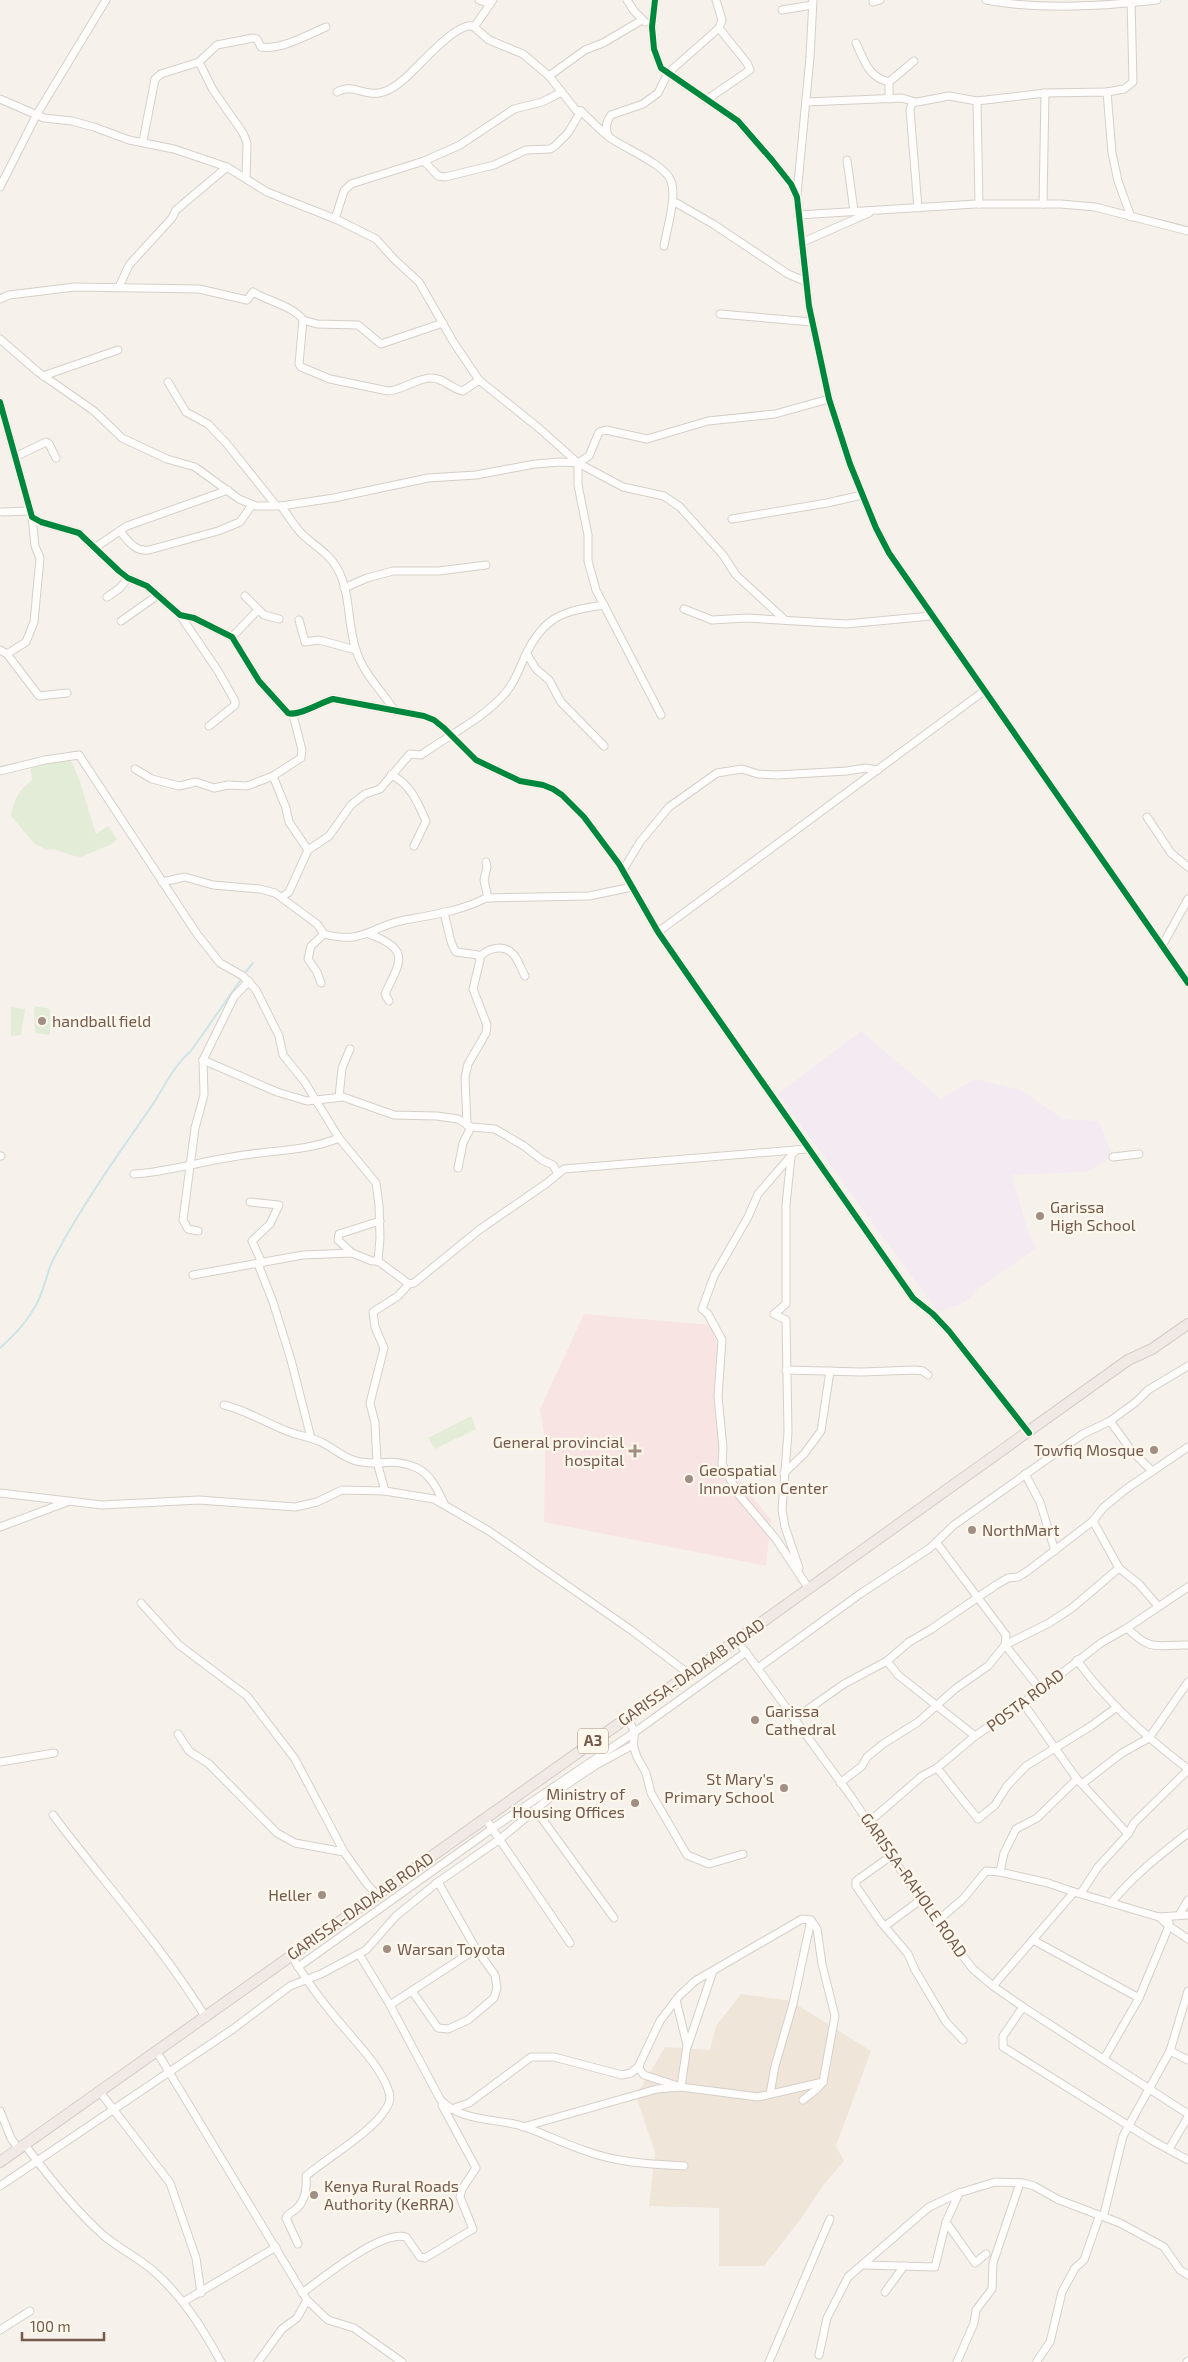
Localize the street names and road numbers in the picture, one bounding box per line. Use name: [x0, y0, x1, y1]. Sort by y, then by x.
street label: GARISSA-DADAAB ROAD: [614, 1614, 768, 1729]
street label: POSTA ROAD: [982, 1664, 1067, 1735]
road number: A3: [578, 1728, 608, 1754]
street label: GARISSA-RAHOLE ROAD: [857, 1809, 972, 1961]
street label: GARISSA-DADAAB ROAD: [283, 1848, 437, 1963]

